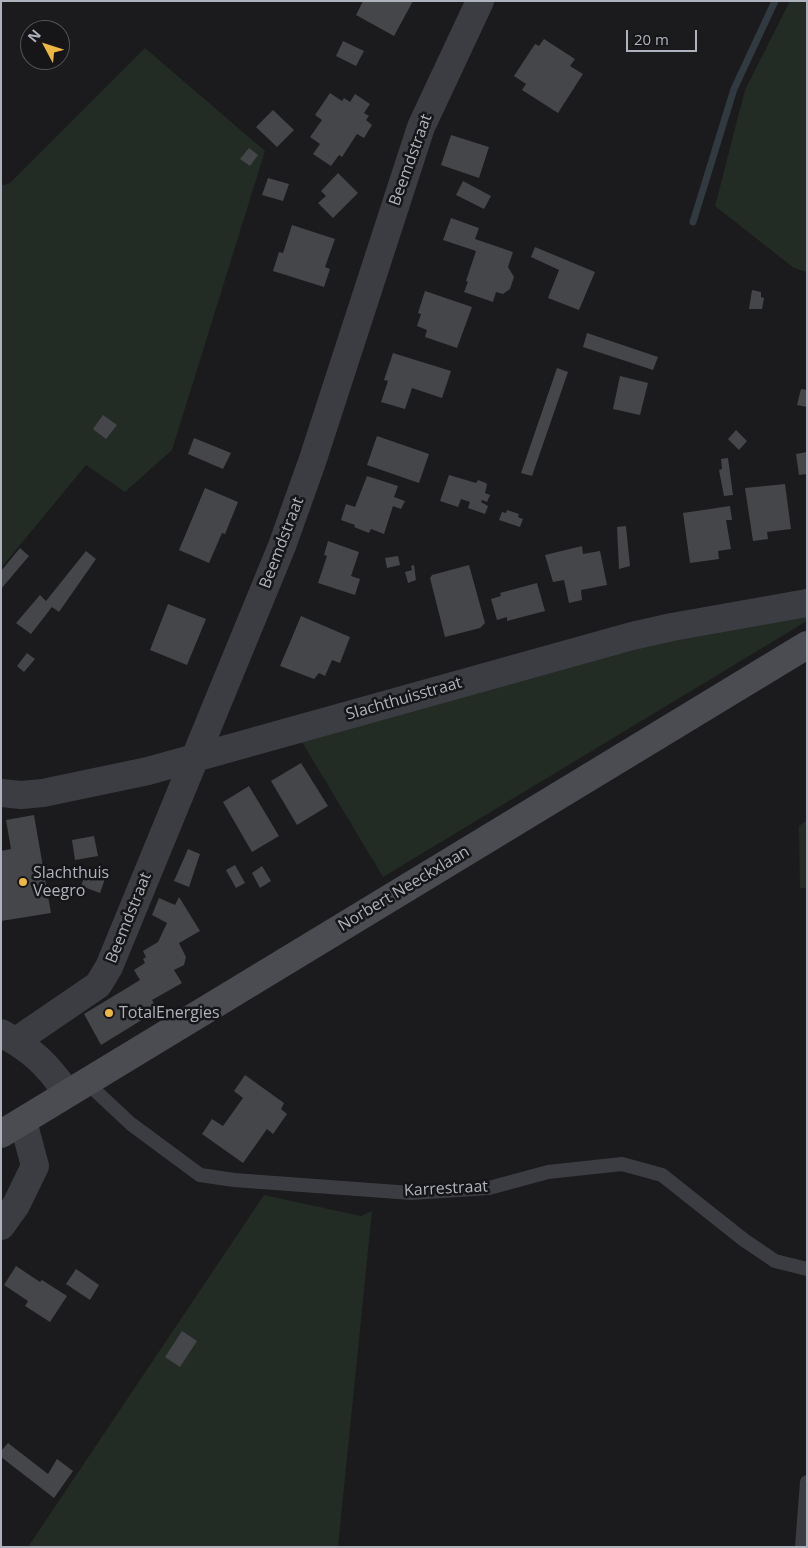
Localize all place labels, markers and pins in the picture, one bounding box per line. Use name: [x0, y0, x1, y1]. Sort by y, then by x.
place label: Slachthuis Veegro: [33, 863, 109, 901]
marker: Slachthuis Veegro: [17, 876, 29, 888]
place label: TotalEnergies: [119, 1003, 220, 1023]
marker: TotalEnergies: [103, 1007, 115, 1019]

